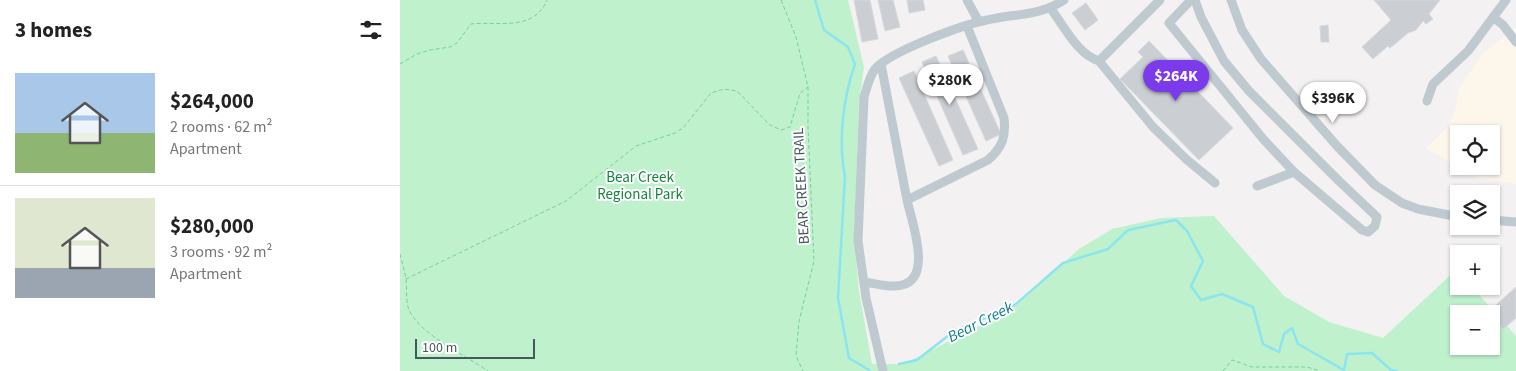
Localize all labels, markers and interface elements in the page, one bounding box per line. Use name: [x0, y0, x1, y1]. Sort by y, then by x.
text: 3 homes: [15, 15, 92, 45]
icon: filters: [357, 16, 385, 44]
pin: $264K: [1141, 59, 1211, 102]
pin: $280K: [915, 64, 985, 106]
text: $264K: [1154, 65, 1198, 87]
text: $280K: [928, 69, 972, 91]
pin: $396K: [1298, 82, 1368, 124]
text: $264,000: [170, 86, 254, 116]
text: $396K: [1311, 87, 1355, 109]
icon: home: [55, 93, 115, 153]
text: 2 rooms · 62 m²: [170, 116, 272, 138]
map controls: [1450, 125, 1500, 355]
button: locate: [1450, 125, 1500, 175]
street label: BEAR CREEK TRAIL: [788, 127, 815, 245]
text: Apartment: [170, 138, 242, 160]
park label: Bear Creek Regional Park: [597, 167, 683, 205]
button: layers: [1450, 185, 1500, 235]
text: $280,000: [170, 211, 254, 241]
icon: home: [55, 218, 115, 278]
text: 3 rooms · 92 m²: [170, 241, 272, 263]
button: +: [1450, 245, 1500, 295]
text: Apartment: [170, 263, 242, 285]
water label: Bear Creek: [944, 296, 1017, 348]
button: −: [1450, 305, 1500, 355]
scale bar: [415, 336, 535, 359]
text: 100 m: [422, 338, 457, 358]

